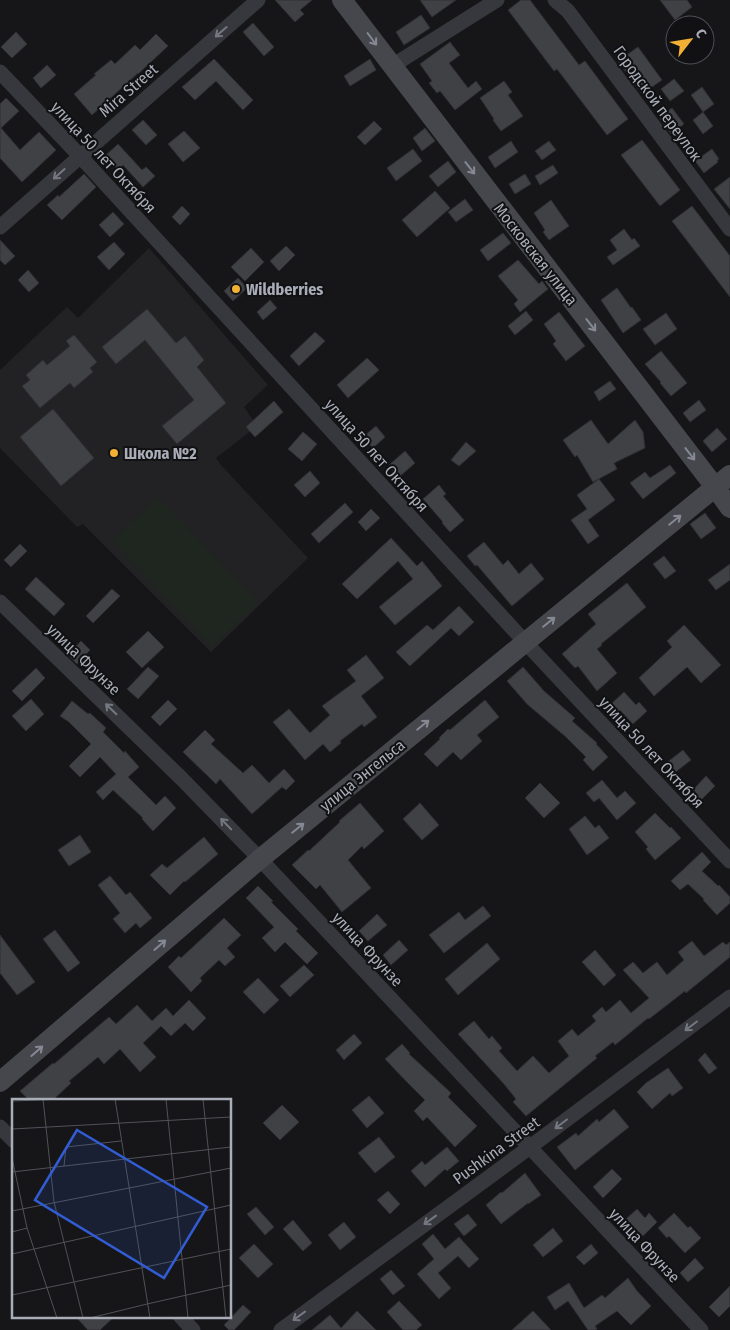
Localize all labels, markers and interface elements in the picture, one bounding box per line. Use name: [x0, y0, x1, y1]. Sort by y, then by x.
north arrow: [665, 15, 715, 65]
one-way arrow: [215, 26, 228, 37]
text: С: [692, 26, 710, 42]
one-way arrow: [366, 32, 377, 45]
street label: Городской переулок: [609, 42, 706, 165]
street label: Mira Street: [95, 59, 162, 121]
street label: улица 50 лет Октября: [47, 98, 160, 217]
one-way arrow: [465, 161, 476, 174]
one-way arrow: [53, 168, 66, 180]
street label: Московская улица: [490, 200, 581, 309]
place label: Wildberries: [246, 280, 323, 299]
marker: Wildberries: [230, 283, 242, 295]
one-way arrow: [585, 318, 596, 331]
street label: улица 50 лет Октября: [321, 395, 432, 516]
place label: Школа №2: [124, 444, 197, 463]
marker: Школа №2: [108, 447, 120, 459]
one-way arrow: [684, 447, 695, 460]
one-way arrow: [668, 514, 681, 525]
one-way arrow: [542, 617, 555, 628]
street label: улица Фрунзе: [43, 620, 124, 699]
street label: улица 50 лет Октября: [595, 693, 708, 812]
one-way arrow: [104, 703, 117, 715]
one-way arrow: [417, 720, 430, 731]
street label: улица Энгельса: [316, 735, 409, 815]
one-way arrow: [220, 818, 232, 830]
one-way arrow: [291, 822, 304, 834]
street label: улица Фрунзе: [328, 908, 407, 991]
one-way arrow: [153, 939, 166, 950]
one-way arrow: [684, 1021, 698, 1031]
one-way arrow: [30, 1045, 43, 1056]
inset map: [12, 1099, 231, 1318]
street label: Pushkina Street: [449, 1112, 544, 1188]
one-way arrow: [554, 1119, 568, 1129]
street label: улица Фрунзе: [605, 1204, 684, 1287]
one-way arrow: [423, 1215, 437, 1225]
one-way arrow: [293, 1311, 306, 1322]

